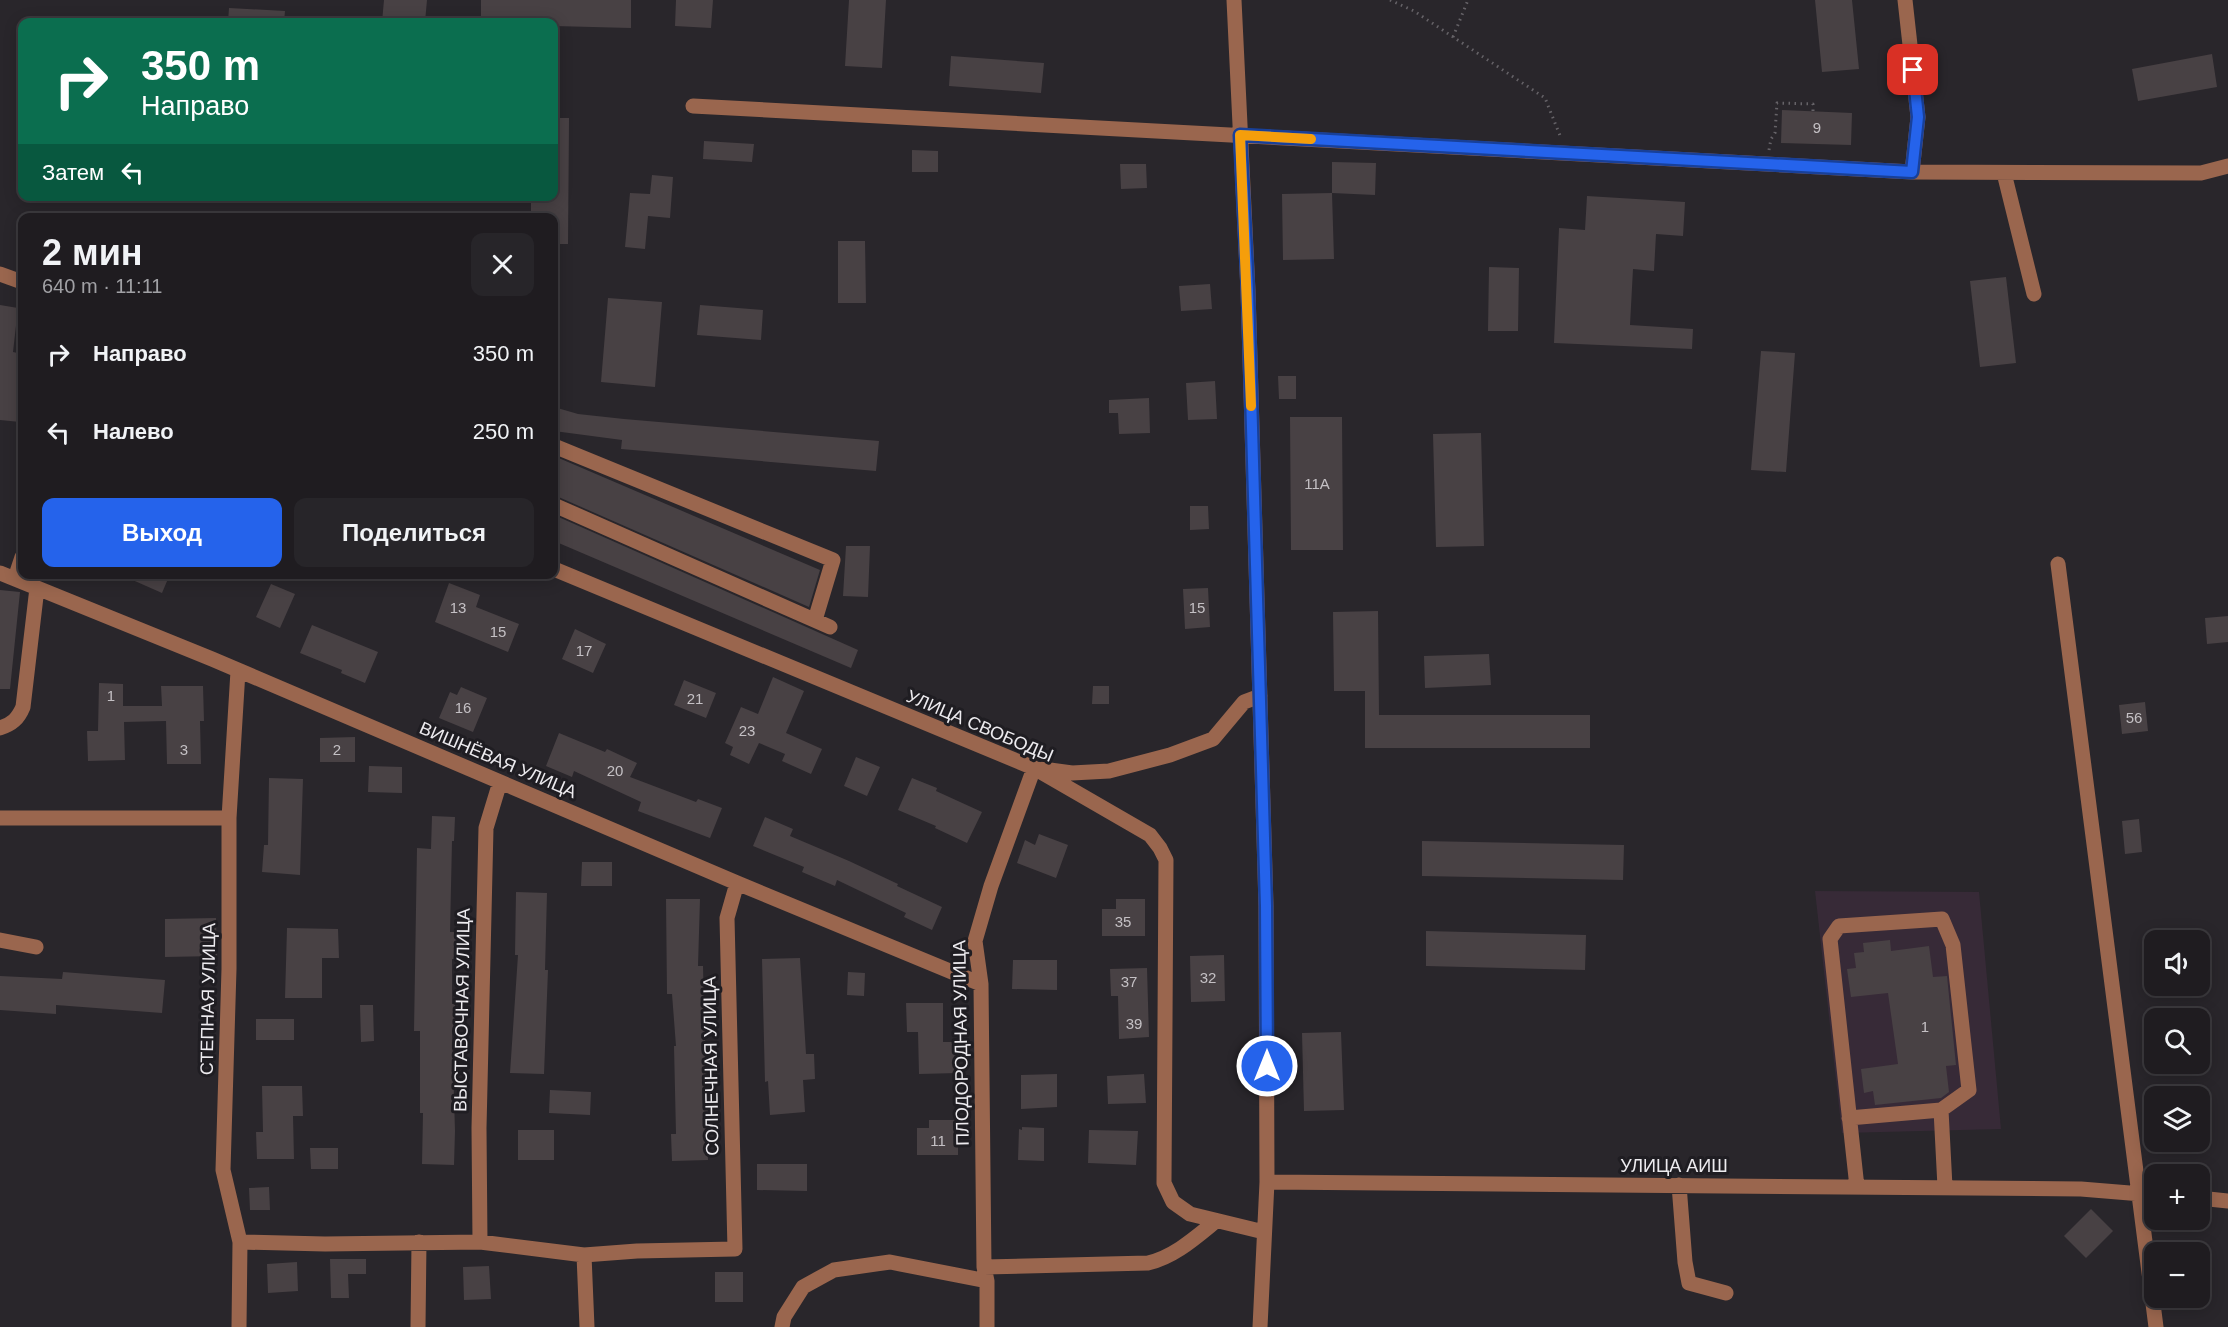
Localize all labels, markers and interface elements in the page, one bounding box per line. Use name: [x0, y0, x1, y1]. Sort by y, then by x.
icon: right: [42, 42, 120, 120]
text: 350 m: [141, 42, 260, 89]
pin: [1887, 44, 1938, 95]
icon: arrive: [1896, 53, 1929, 86]
text: Направо: [141, 91, 249, 121]
house number: 9: [1813, 119, 1821, 136]
icon: left: [116, 156, 149, 189]
text: Затем: [42, 160, 104, 185]
text: 2 мин: [42, 232, 143, 273]
button: close: [471, 233, 534, 296]
text: 640 m · 11:11: [42, 275, 162, 297]
icon: right: [42, 338, 75, 371]
text: Направо: [93, 341, 187, 366]
text: 350 m: [473, 341, 534, 366]
icon: left: [42, 416, 75, 449]
text: Налево: [93, 419, 174, 444]
text: 250 m: [473, 419, 534, 444]
house number: 11А: [1304, 475, 1330, 492]
button: Выход: [42, 498, 282, 567]
button: Поделиться: [294, 498, 534, 567]
house number: 13: [450, 599, 466, 616]
house number: 15: [1189, 599, 1205, 616]
house number: 15: [490, 623, 506, 640]
house number: 17: [576, 642, 592, 659]
street label: УЛИЦА СВОБОДЫ: [904, 686, 1056, 766]
house number: 1: [107, 687, 115, 704]
house number: 21: [687, 690, 703, 707]
house number: 16: [455, 699, 471, 716]
house number: 56: [2126, 709, 2142, 726]
street label: ВИШНЁВАЯ УЛИЦА: [416, 718, 580, 802]
house number: 23: [739, 722, 755, 739]
house number: 3: [180, 741, 188, 758]
house number: 2: [333, 741, 341, 758]
house number: 20: [607, 762, 623, 779]
street label: ВЫСТАВОЧНАЯ УЛИЦА: [450, 908, 474, 1112]
house number: 35: [1115, 913, 1131, 930]
street label: СТЕПНАЯ УЛИЦА: [197, 923, 219, 1075]
map controls: [2144, 930, 2210, 1308]
button: sound: [2144, 930, 2210, 996]
street label: ПЛОДОРОДНАЯ УЛИЦА: [949, 940, 973, 1146]
house number: 32: [1200, 969, 1216, 986]
house number: 37: [1121, 973, 1137, 990]
street label: СОЛНЕЧНАЯ УЛИЦА: [699, 976, 723, 1156]
button: search: [2144, 1008, 2210, 1074]
house number: 39: [1126, 1015, 1142, 1032]
house number: 1: [1921, 1018, 1929, 1035]
position arrow: [1235, 1034, 1299, 1098]
button: layers: [2144, 1086, 2210, 1152]
house number: 11: [930, 1132, 946, 1149]
street label: УЛИЦА АИШ: [1620, 1156, 1728, 1176]
button: +: [2144, 1164, 2210, 1230]
button: −: [2144, 1242, 2210, 1308]

